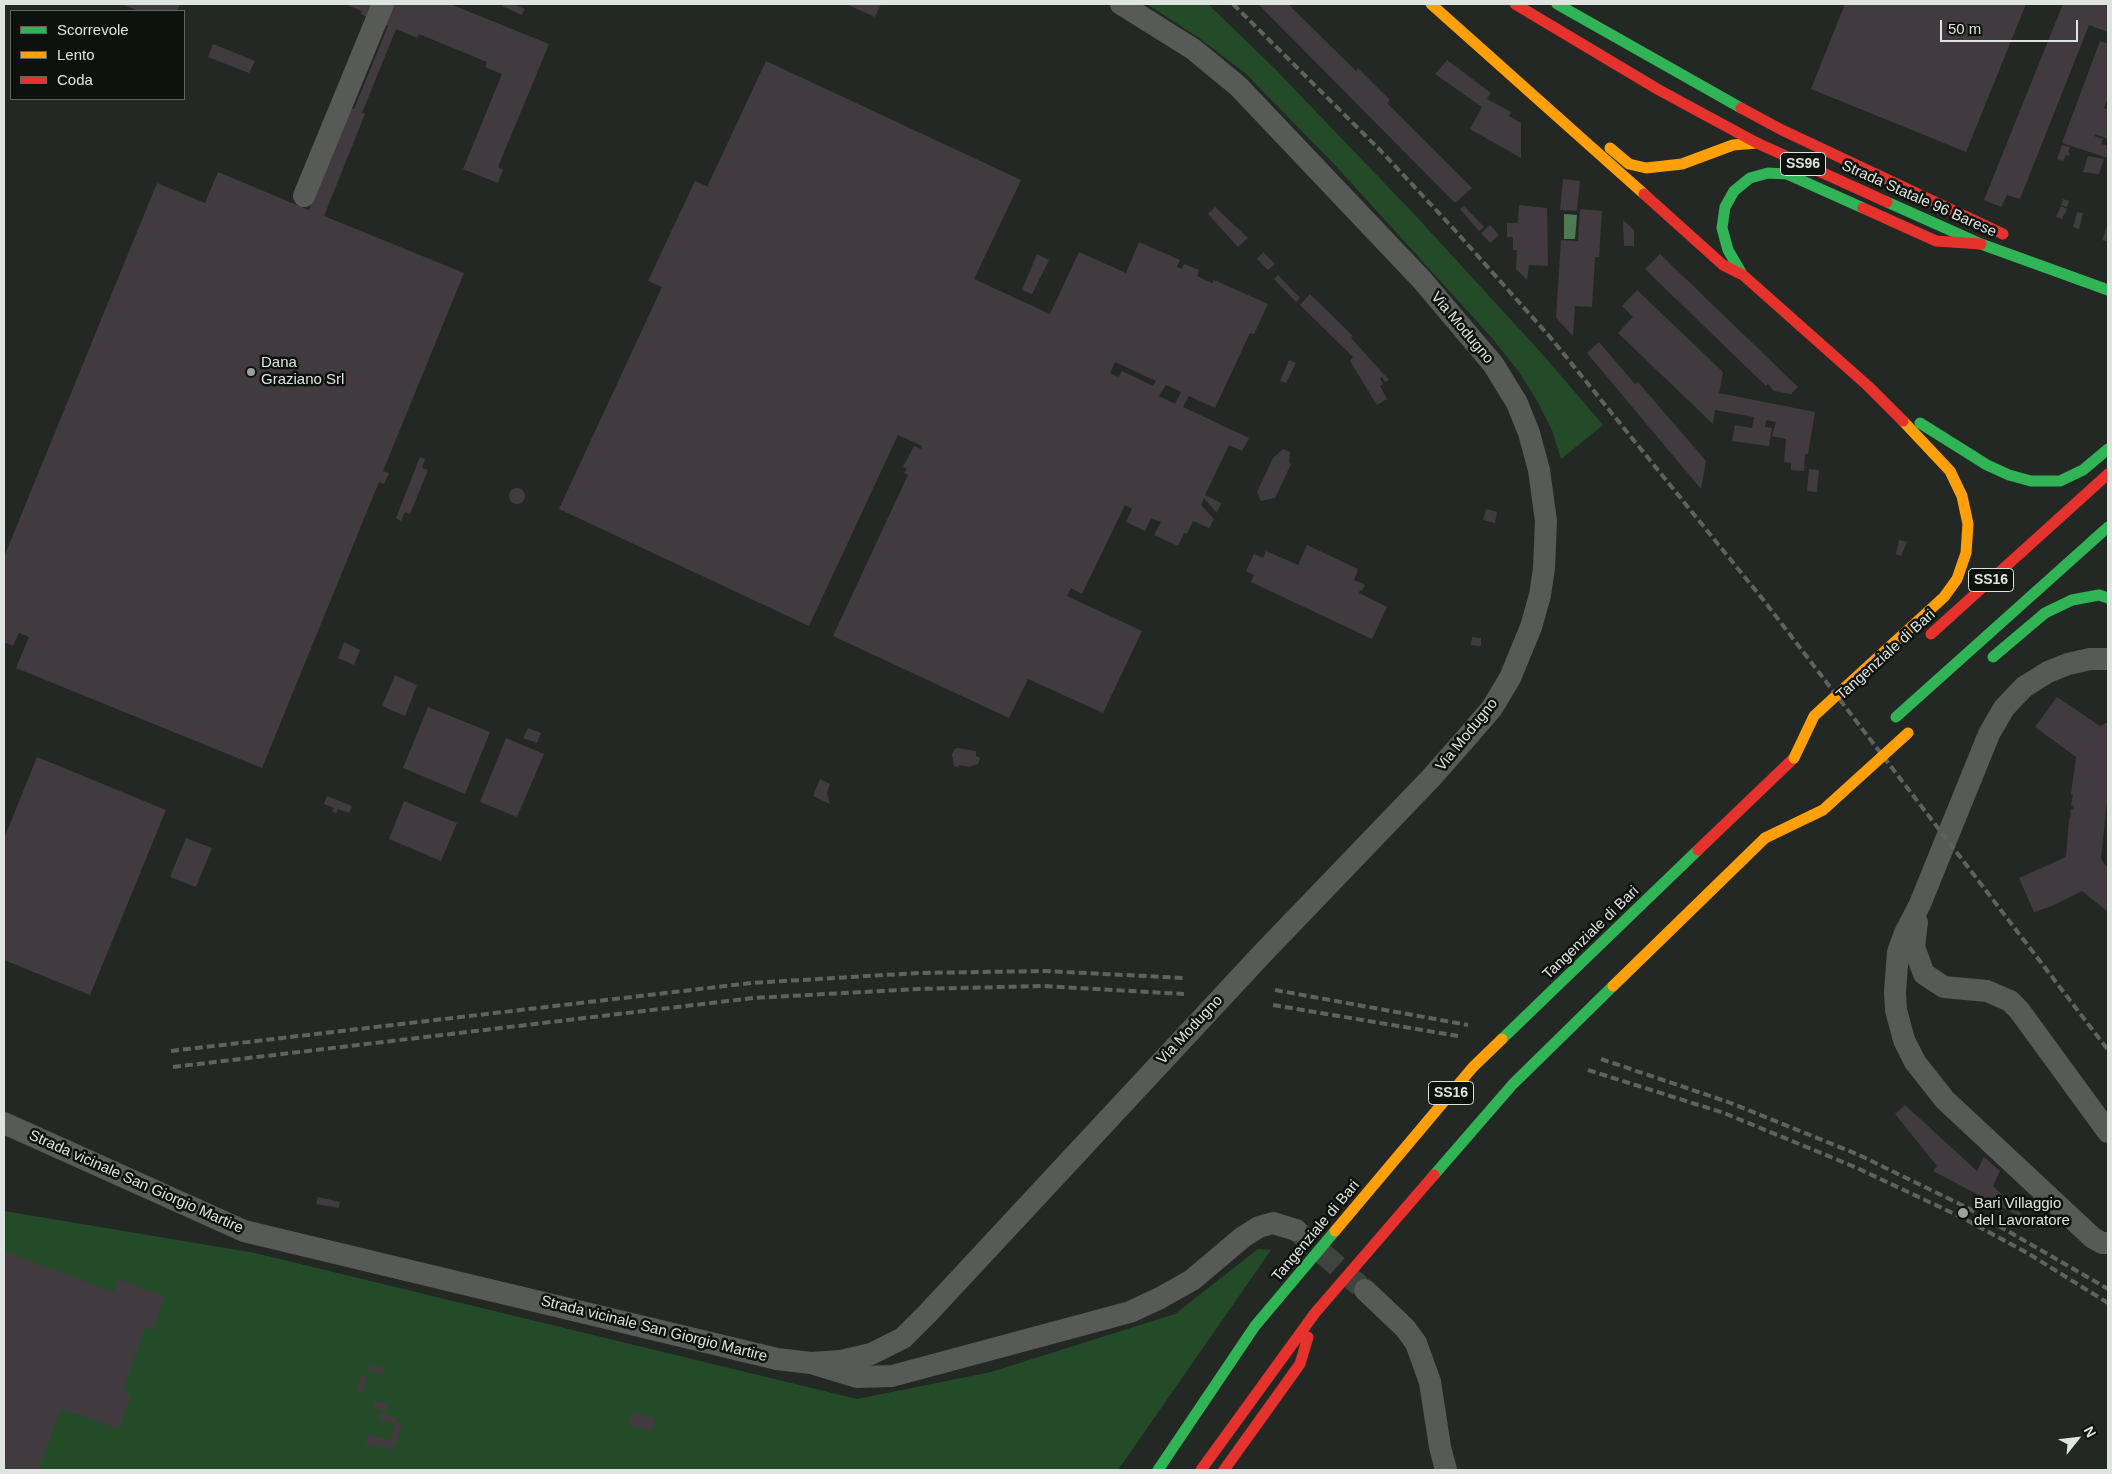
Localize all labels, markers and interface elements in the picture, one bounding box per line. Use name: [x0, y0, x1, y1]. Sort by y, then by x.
legend: [10, 10, 185, 100]
scale bar: [1942, 10, 2080, 42]
text: 50 m: [1948, 20, 1981, 37]
text: Scorrevole: [57, 21, 129, 38]
text: Lento: [57, 46, 95, 63]
text: Coda: [57, 71, 93, 88]
road number: SS96: [1780, 152, 1826, 175]
street label: Strada Statale 96 Barese: [1839, 157, 1999, 241]
street label: Via Modugno: [1427, 288, 1497, 368]
place label: Dana Graziano Srl: [261, 354, 344, 389]
marker: Dana Graziano Srl: [245, 366, 257, 378]
road number: SS16: [1968, 568, 2014, 592]
street label: Tangenziale di Bari: [1833, 606, 1939, 704]
street label: Via Modugno: [1432, 695, 1502, 775]
street label: Tangenziale di Bari: [1539, 883, 1643, 983]
street label: Via Modugno: [1153, 992, 1227, 1068]
road number: SS16: [1428, 1082, 1474, 1104]
street label: Strada vicinale San Giorgio Martire: [26, 1126, 246, 1238]
street label: Tangenziale di Bari: [1268, 1177, 1364, 1285]
place label: Bari Villaggio del Lavoratore: [1974, 1195, 2070, 1230]
marker: Bari Villaggio del Lavoratore: [1956, 1206, 1970, 1220]
street label: Strada vicinale San Giorgio Martire: [539, 1292, 769, 1366]
north arrow: [2052, 1414, 2102, 1464]
text: N: [2081, 1423, 2100, 1440]

